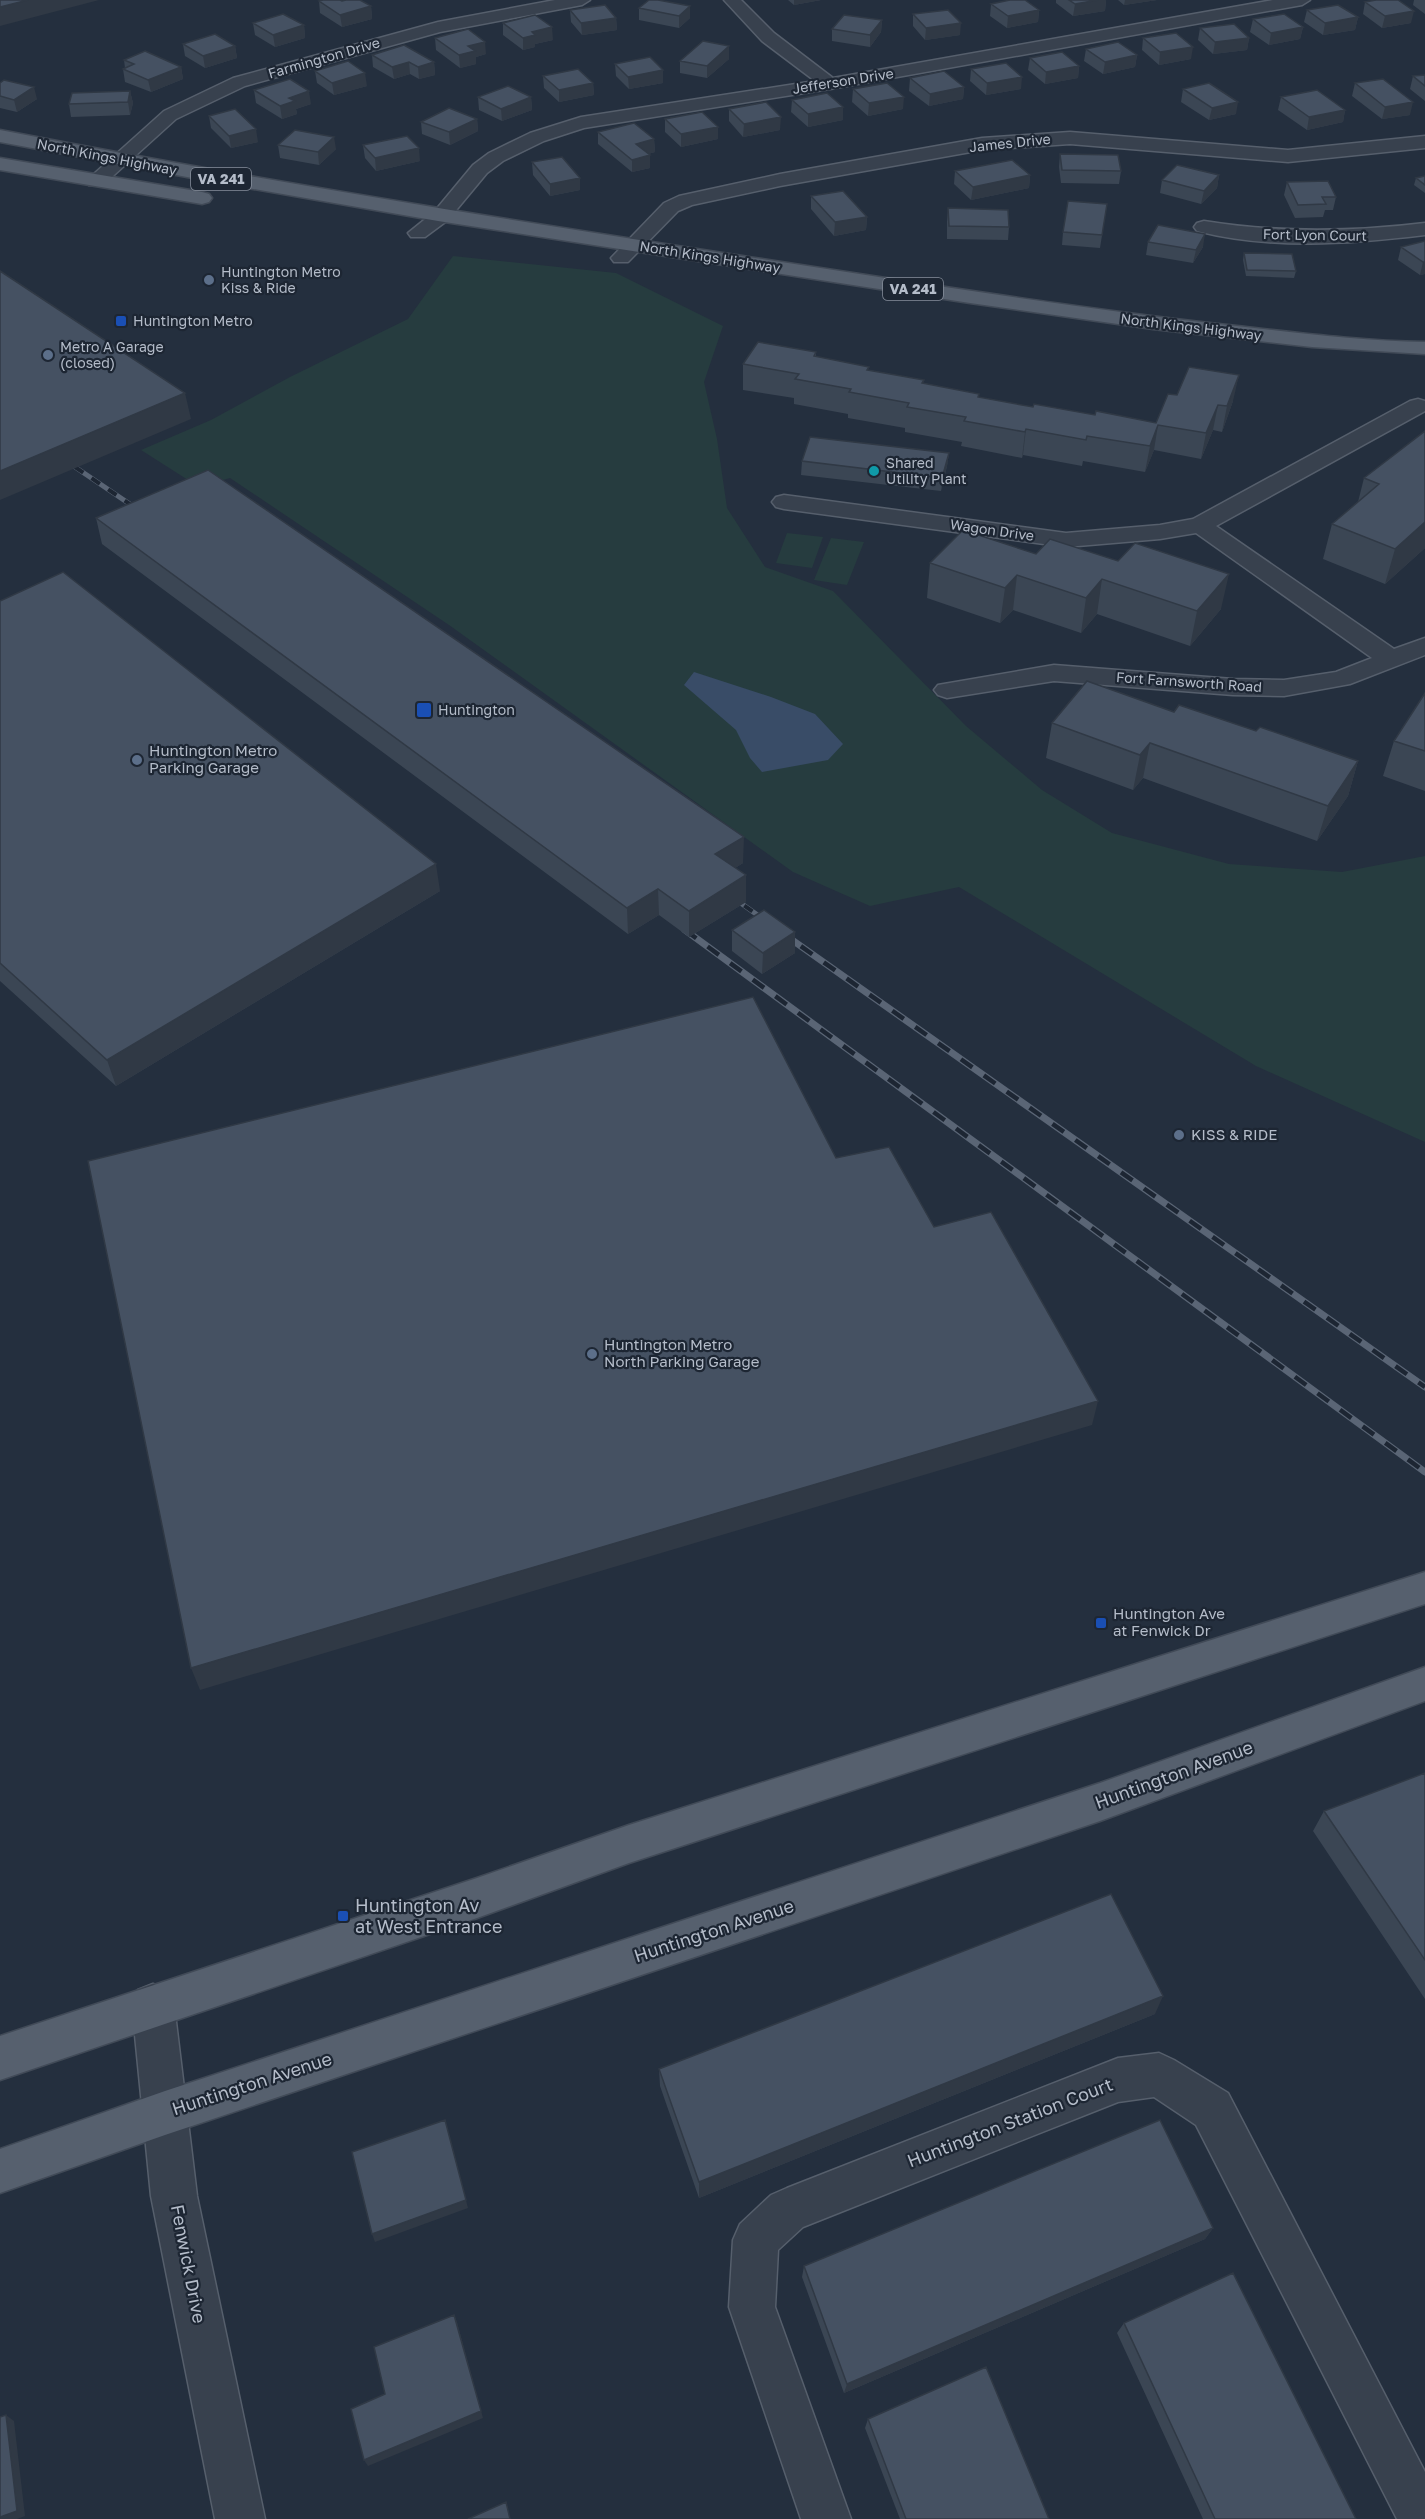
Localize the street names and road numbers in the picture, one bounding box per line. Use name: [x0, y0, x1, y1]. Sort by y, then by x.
street label: Farmington Drive: [266, 33, 382, 82]
street label: Jefferson Drive: [791, 64, 895, 97]
street label: James Drive: [968, 130, 1052, 155]
street label: North Kings Highway: [36, 135, 179, 178]
road number: VA 241: [191, 168, 251, 190]
street label: Fort Lyon Court: [1263, 225, 1367, 244]
street label: North Kings Highway: [639, 237, 782, 276]
road number: VA 241: [883, 278, 943, 300]
street label: North Kings Highway: [1120, 309, 1263, 344]
street label: Wagon Drive: [949, 515, 1035, 544]
street label: Fort Farnsworth Road: [1116, 668, 1263, 695]
street label: Huntington Avenue: [1092, 1735, 1256, 1813]
street label: Huntington Avenue: [631, 1894, 796, 1966]
street label: Huntington Avenue: [169, 2047, 334, 2119]
street label: Huntington Station Court: [904, 2073, 1116, 2171]
street label: Fenwick Drive: [167, 2203, 211, 2325]

